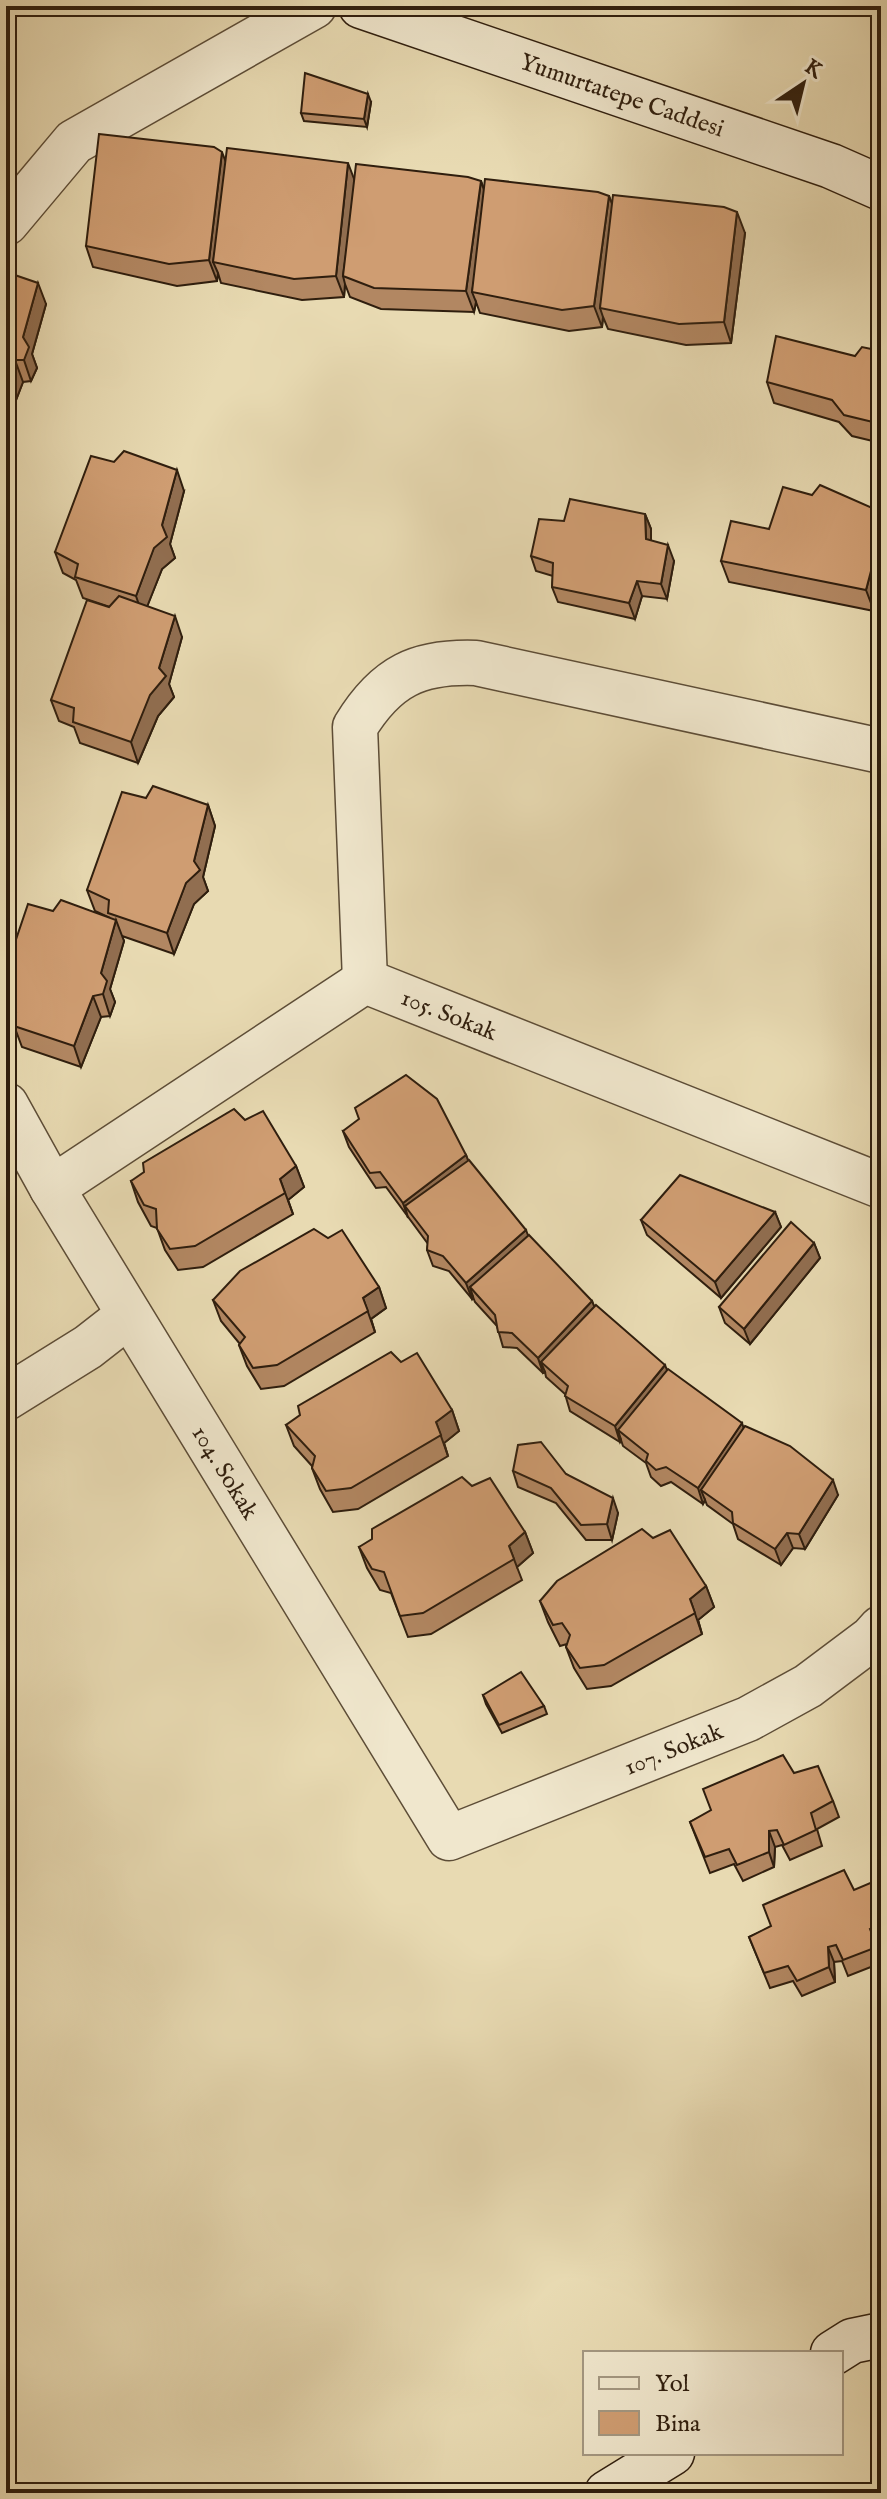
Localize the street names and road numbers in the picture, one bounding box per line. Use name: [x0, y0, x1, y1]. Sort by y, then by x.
street label: Yumurtatepe Caddesi: [516, 47, 728, 145]
street label: 105. Sokak: [396, 983, 502, 1049]
street label: 104. Sokak: [184, 1420, 265, 1526]
street label: 107. Sokak: [620, 1717, 728, 1784]

